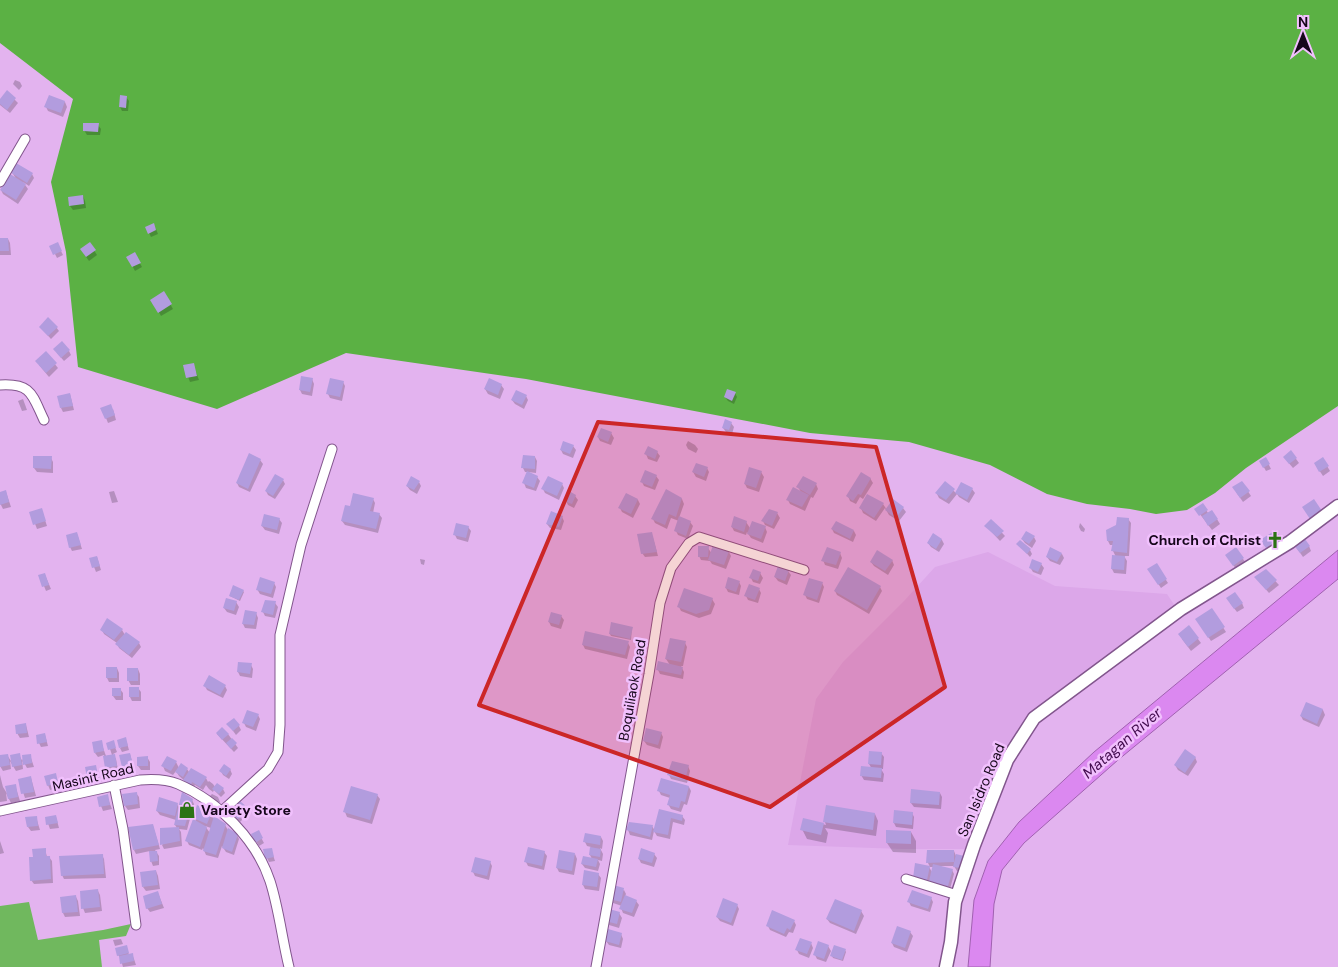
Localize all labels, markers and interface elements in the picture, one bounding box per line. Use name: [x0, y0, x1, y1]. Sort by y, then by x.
north arrow: [1278, 10, 1328, 60]
text: N: [1298, 13, 1308, 31]
church icon: Church of Christ: [1265, 530, 1285, 550]
place label: Church of Christ: [1148, 531, 1261, 549]
street label: Boquiliaok Road: [614, 638, 650, 742]
water label: Matagan River: [1078, 703, 1166, 783]
street label: San Isidro Road: [953, 741, 1009, 839]
street label: Masinit Road: [51, 759, 135, 795]
shop icon: Variety Store: [177, 800, 197, 820]
place label: Variety Store: [201, 801, 291, 819]

